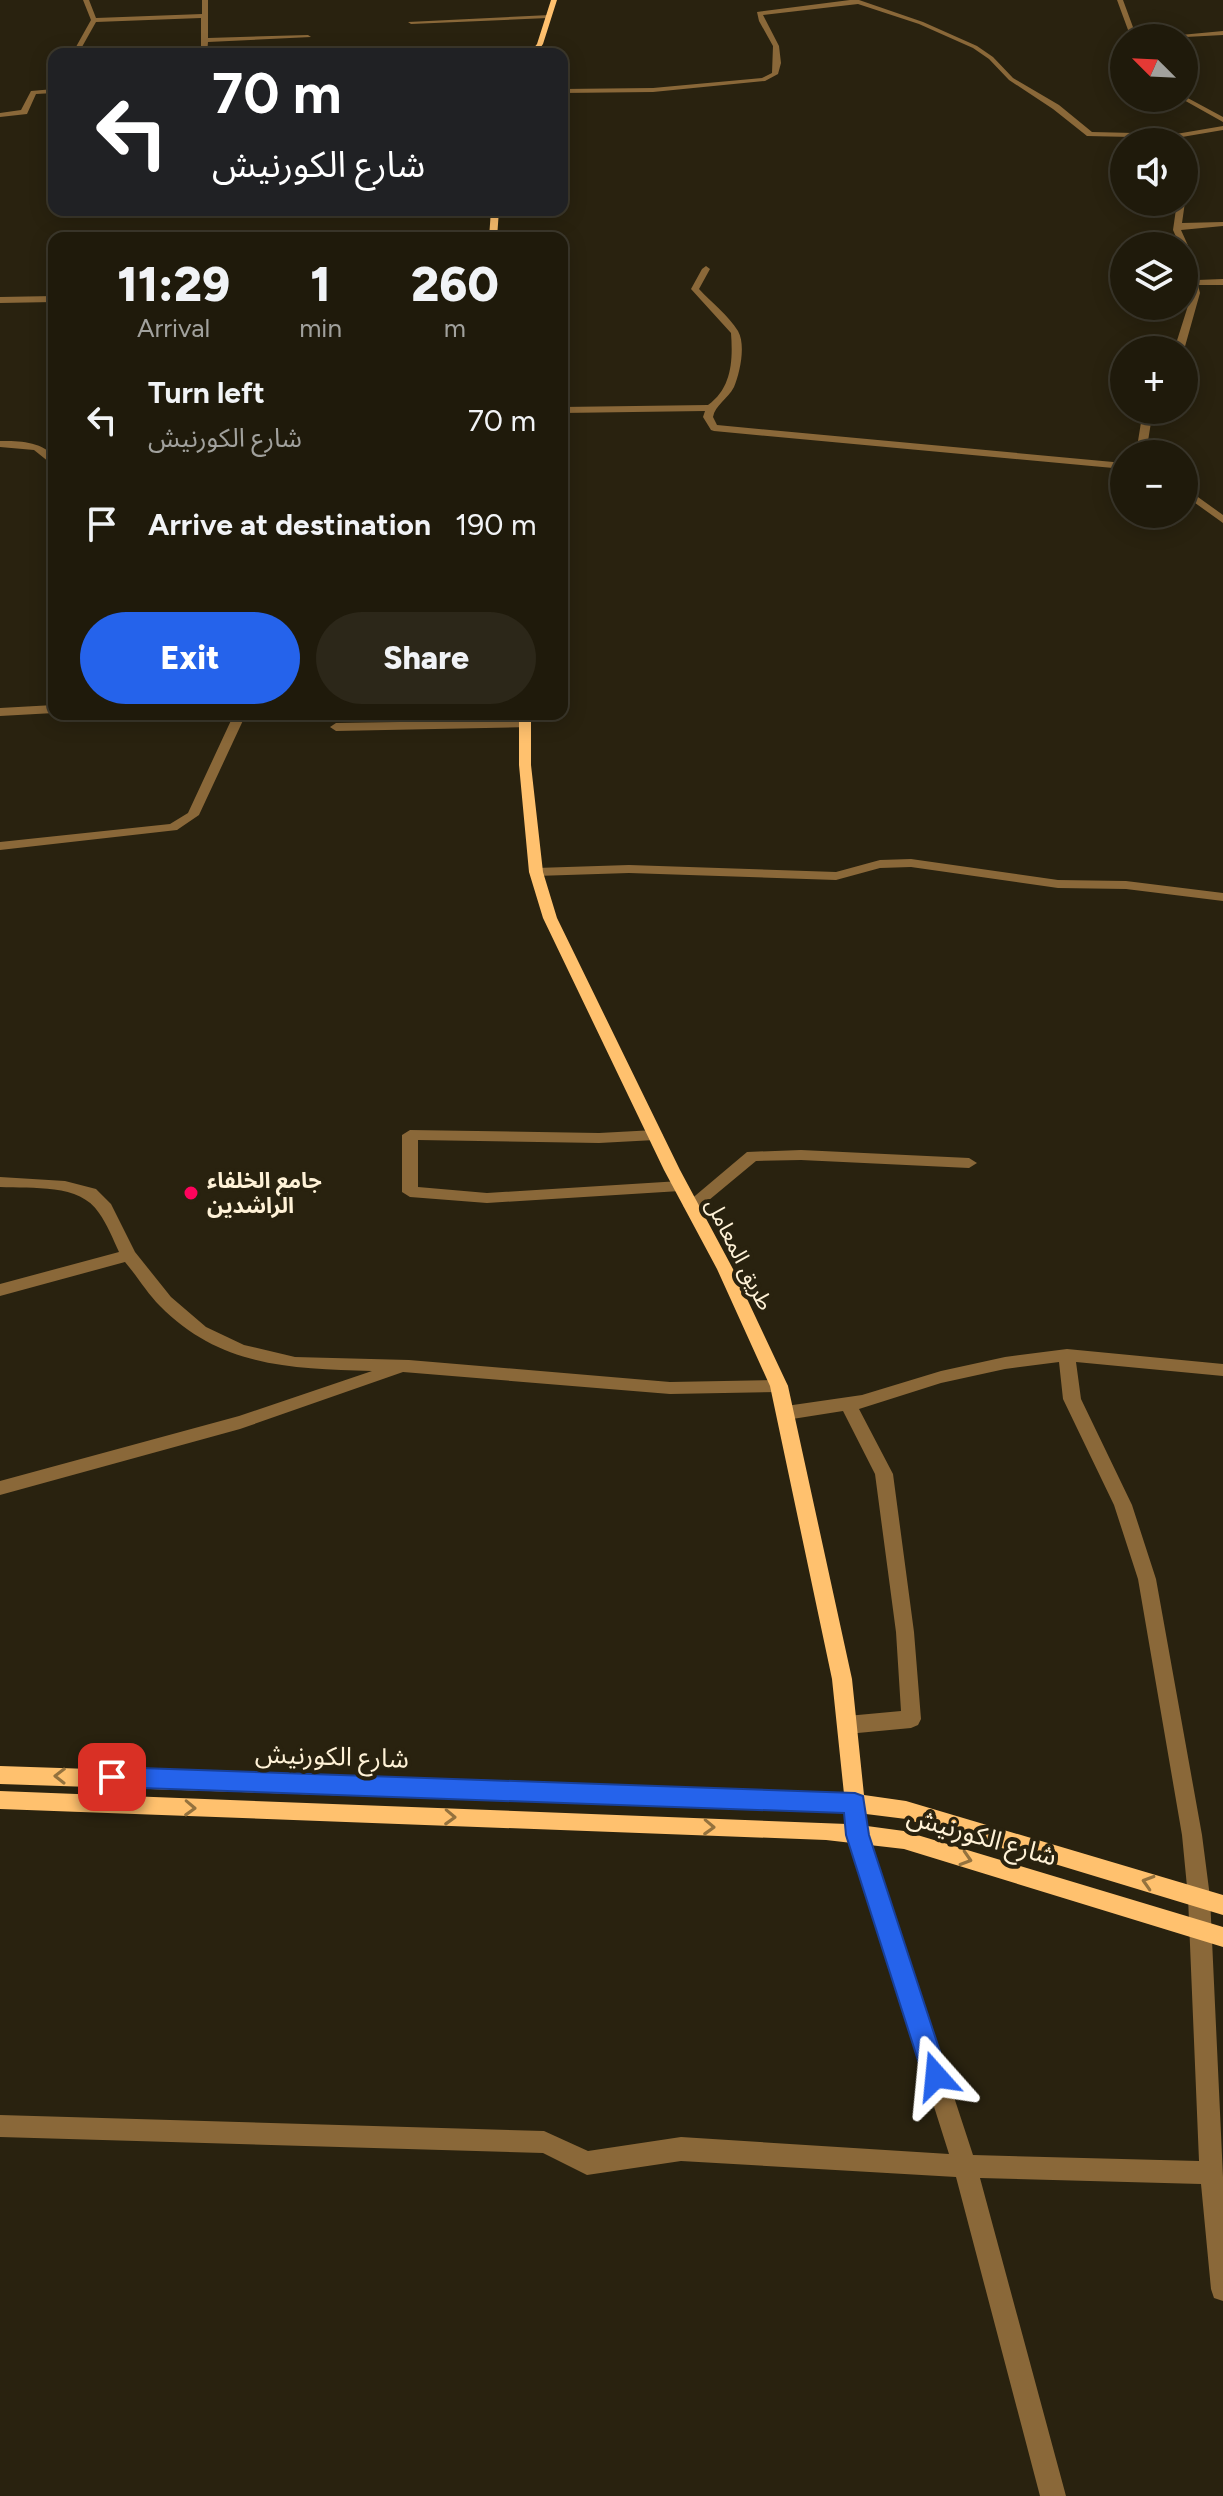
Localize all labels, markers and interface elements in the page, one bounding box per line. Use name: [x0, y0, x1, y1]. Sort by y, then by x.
north arrow: [1110, 24, 1198, 112]
map controls: [1110, 24, 1198, 528]
text: 70 m: [212, 60, 342, 127]
icon: left: [80, 80, 184, 184]
button: sound: [1110, 128, 1198, 216]
text: شارع الكورنيش: [212, 143, 425, 186]
button: layers: [1110, 232, 1198, 320]
text: 11:29: [117, 255, 230, 313]
text: 1: [310, 255, 331, 313]
text: 260: [411, 255, 499, 313]
text: Arrival: [137, 312, 210, 344]
text: min: [299, 312, 342, 344]
text: m: [444, 312, 466, 344]
button: +: [1110, 336, 1198, 424]
text: Turn left: [148, 374, 265, 411]
icon: left: [80, 398, 124, 442]
text: 70 m: [468, 402, 536, 439]
text: شارع الكورنيش: [148, 422, 302, 454]
button: −: [1110, 440, 1198, 528]
icon: arrive: [80, 502, 124, 546]
text: Arrive at destination: [148, 506, 431, 543]
text: 190 m: [455, 506, 537, 543]
button: Exit: [80, 612, 300, 704]
button: Share: [316, 612, 536, 704]
place label: جامع الخلفاء الراشدين: [207, 1167, 322, 1219]
marker: جامع الخلفاء الراشدين: [182, 1184, 200, 1202]
street label: طريق المعامل: [700, 1194, 779, 1315]
street label: شارع الكورنيش: [254, 1737, 410, 1778]
pin: [78, 1743, 146, 1811]
icon: arrive: [90, 1755, 134, 1799]
one-way arrow: [53, 1767, 66, 1785]
one-way arrow: [184, 1799, 197, 1816]
street label: شارع الكورنيش: [903, 1799, 1060, 1875]
one-way arrow: [444, 1809, 457, 1826]
one-way arrow: [703, 1818, 716, 1835]
one-way arrow: [959, 1850, 973, 1866]
one-way arrow: [1142, 1875, 1156, 1891]
position arrow: [894, 2034, 978, 2118]

